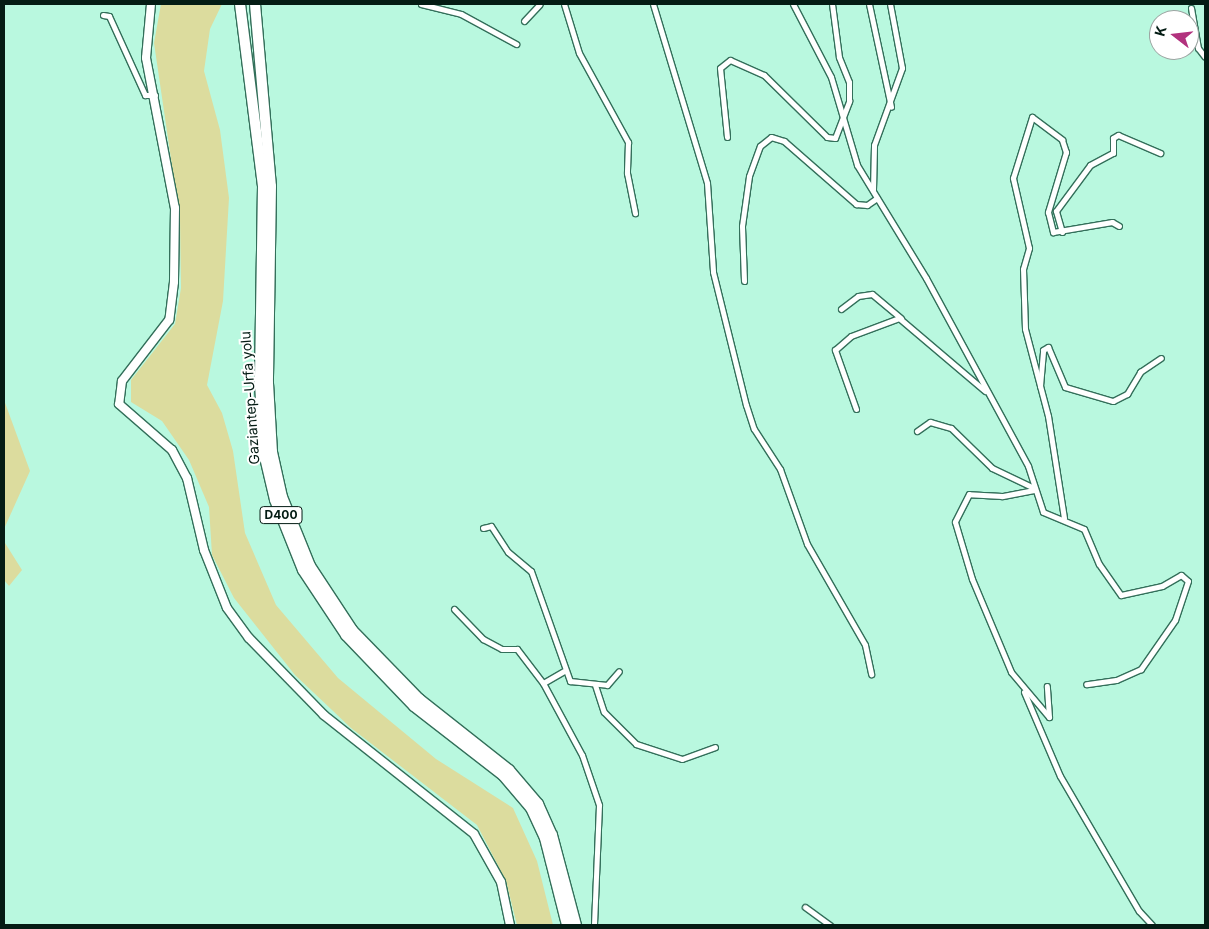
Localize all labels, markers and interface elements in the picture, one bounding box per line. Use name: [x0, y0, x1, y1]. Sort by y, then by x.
north arrow: [1149, 10, 1199, 60]
text: K: [1150, 24, 1170, 38]
street label: Gaziantep-Urfa yolu: [237, 331, 263, 465]
road number: D400: [258, 506, 304, 524]

